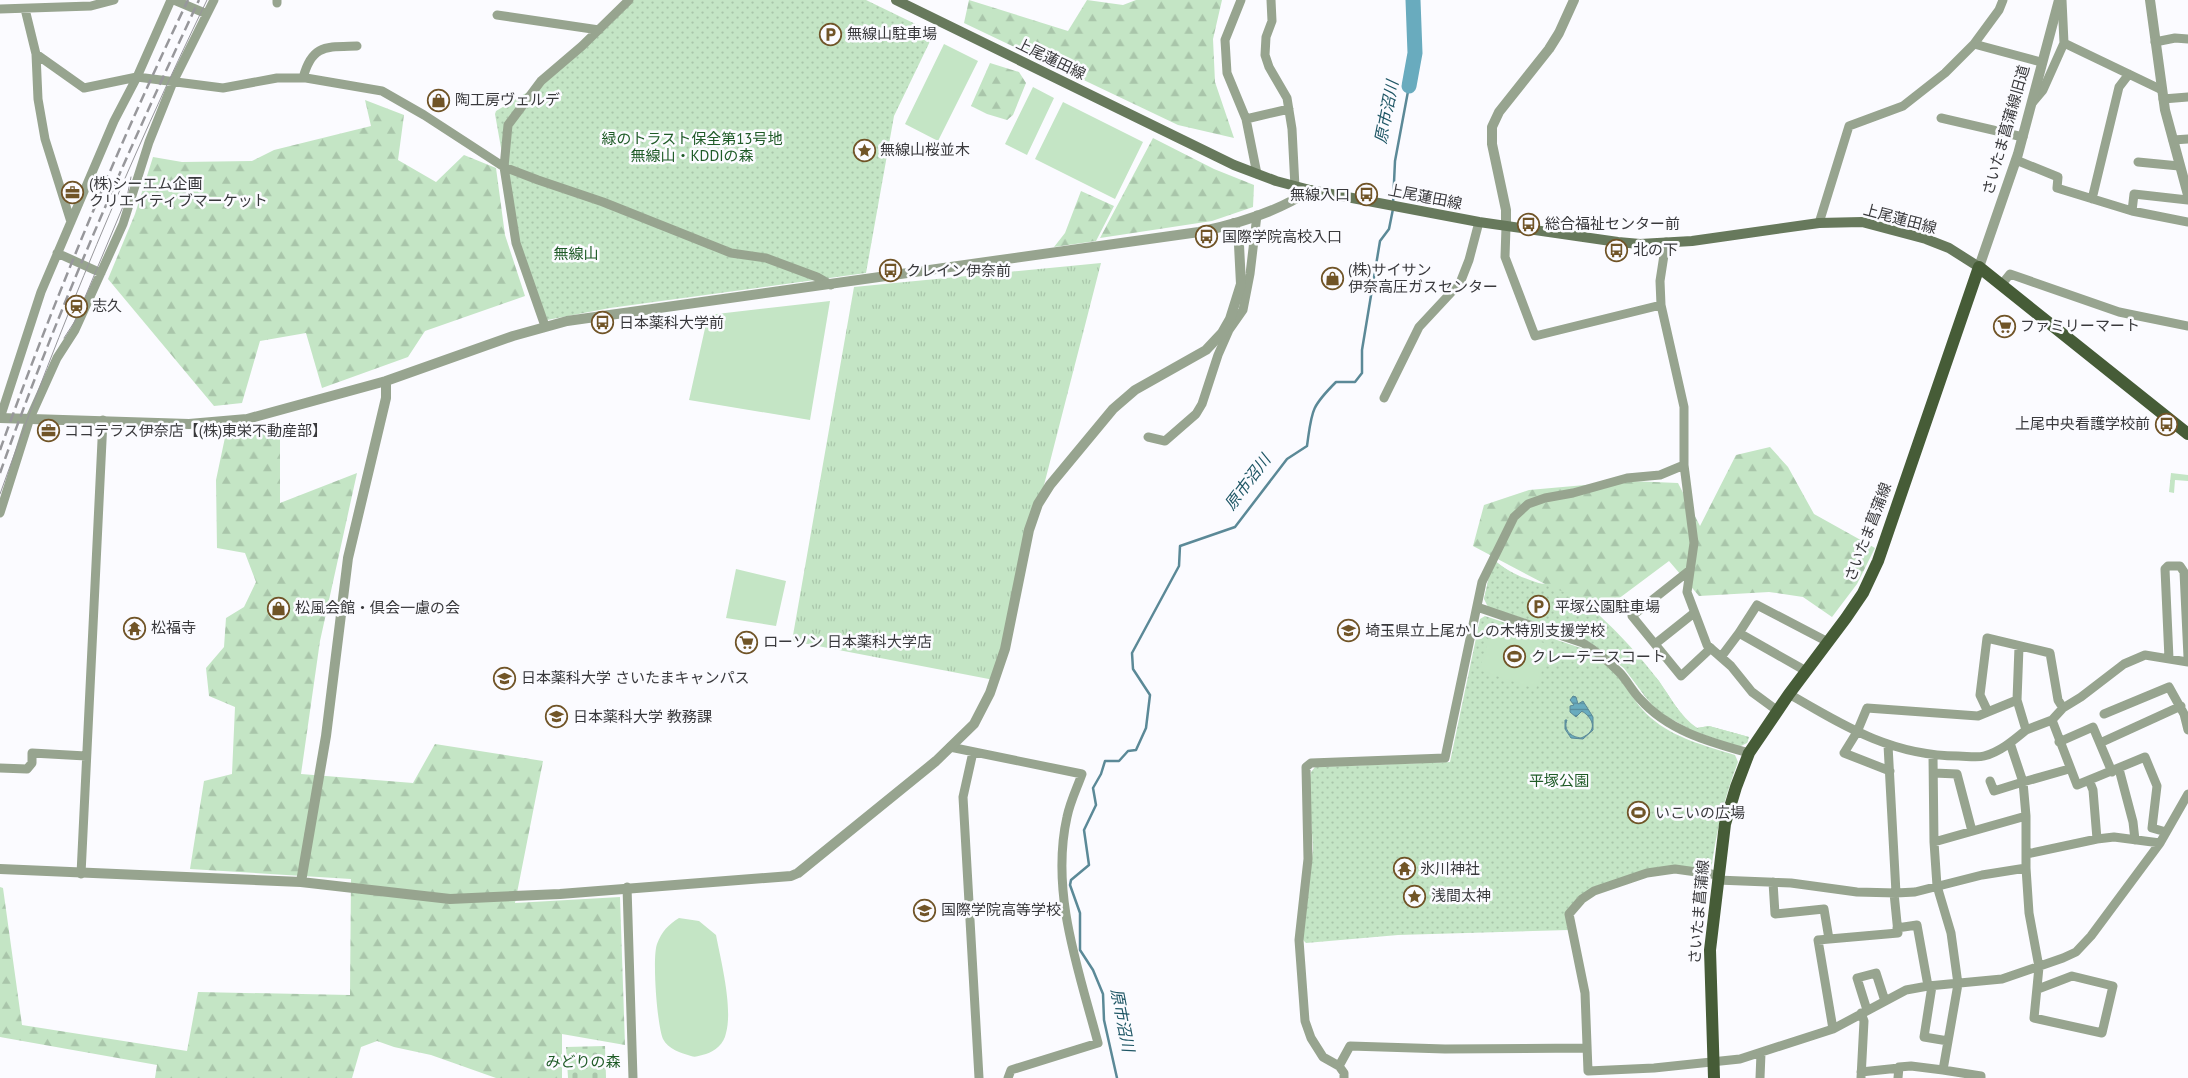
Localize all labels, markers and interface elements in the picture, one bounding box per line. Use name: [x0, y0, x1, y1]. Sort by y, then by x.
parking icon: 無線山駐車場: [819, 22, 843, 46]
place label: 無線山駐車場: [847, 24, 937, 43]
street label: 上尾蓮田線: [1013, 34, 1089, 84]
street label: さいたま菖蒲線旧道: [1978, 63, 2033, 197]
water label: 原市沼川: [1370, 77, 1402, 145]
shop icon: 陶工房ヴェルデ: [427, 88, 451, 112]
place label: 陶工房ヴェルデ: [455, 90, 560, 109]
park label: 緑のトラスト保全第13号地 無線山・KDDIの森: [601, 129, 783, 165]
place icon: 無線山桜並木: [852, 138, 876, 162]
place label: 無線山桜並木: [880, 140, 970, 159]
place label: (株)シーエム企画 クリエイティブマーケット: [89, 174, 268, 210]
street label: 上尾蓮田線: [1386, 180, 1464, 213]
office icon: (株)シーエム企画 クリエイティブマーケット: [61, 181, 85, 205]
bus stop icon: 無線入口: [1354, 183, 1378, 207]
place label: 無線入口: [1290, 185, 1350, 204]
street label: 上尾蓮田線: [1861, 200, 1939, 237]
bus stop icon: 総合福祉センター前: [1517, 212, 1541, 236]
place label: 総合福祉センター前: [1545, 214, 1680, 233]
bus stop icon: 国際学院高校入口: [1194, 225, 1218, 249]
place label: 国際学院高校入口: [1222, 227, 1342, 246]
bus stop icon: 北の下: [1605, 238, 1629, 262]
place label: 北の下: [1633, 240, 1678, 259]
park label: 無線山: [553, 244, 599, 263]
bus stop icon: クレイン伊奈前: [878, 259, 902, 283]
place label: (株)サイサン 伊奈高圧ガスセンター: [1348, 260, 1498, 296]
place label: クレイン伊奈前: [906, 261, 1011, 280]
shop icon: (株)サイサン 伊奈高圧ガスセンター: [1320, 267, 1344, 291]
station icon: 志久: [64, 294, 88, 318]
place label: 志久: [92, 296, 122, 315]
bus stop icon: 日本薬科大学前: [591, 311, 615, 335]
place label: 日本薬科大学前: [619, 313, 724, 332]
supermarket icon: ファミリーマート: [1992, 314, 2016, 338]
place label: ファミリーマート: [2020, 316, 2140, 335]
bus stop icon: 上尾中央看護学校前: [2154, 412, 2178, 436]
place label: 上尾中央看護学校前: [2015, 414, 2150, 433]
office icon: ココテラス伊奈店【(株)東栄不動産部】: [36, 419, 60, 443]
place label: ココテラス伊奈店【(株)東栄不動産部】: [64, 421, 327, 440]
water label: 原市沼川: [1220, 449, 1275, 514]
street label: さいたま菖蒲線: [1840, 480, 1895, 584]
parking icon: 平塚公園駐車場: [1527, 595, 1551, 619]
shop icon: 松風会館・倶会一慮の会: [267, 596, 291, 620]
place label: 平塚公園駐車場: [1555, 597, 1660, 616]
place label: 松風会館・倶会一慮の会: [295, 598, 460, 617]
temple icon: 松福寺: [123, 616, 147, 640]
place label: 松福寺: [151, 618, 196, 637]
school or university icon: 埼玉県立上尾かしの木特別支援学校: [1337, 619, 1361, 643]
place label: 埼玉県立上尾かしの木特別支援学校: [1365, 621, 1605, 640]
supermarket icon: ローソン 日本薬科大学店: [735, 630, 759, 654]
place label: ローソン 日本薬科大学店: [763, 632, 932, 651]
sports icon: クレーテニスコート: [1503, 645, 1527, 669]
place label: クレーテニスコート: [1531, 647, 1666, 666]
school or university icon: 日本薬科大学 さいたまキャンパス: [493, 666, 517, 690]
place label: 日本薬科大学 さいたまキャンパス: [521, 668, 750, 687]
school or university icon: 日本薬科大学 教務課: [545, 705, 569, 729]
place label: 日本薬科大学 教務課: [573, 707, 712, 726]
park label: 平塚公園: [1529, 771, 1589, 790]
sports icon: いこいの広場: [1627, 801, 1651, 825]
place label: いこいの広場: [1655, 803, 1745, 822]
temple icon: 氷川神社: [1392, 857, 1416, 881]
place label: 氷川神社: [1420, 859, 1480, 878]
street label: さいたま菖蒲線: [1684, 859, 1713, 965]
place icon: 浅間太神: [1403, 884, 1427, 908]
place label: 浅間太神: [1431, 886, 1491, 905]
school or university icon: 国際学院高等学校: [913, 898, 937, 922]
place label: 国際学院高等学校: [941, 900, 1061, 919]
water label: 原市沼川: [1107, 987, 1139, 1055]
park label: みどりの森: [545, 1052, 621, 1071]

